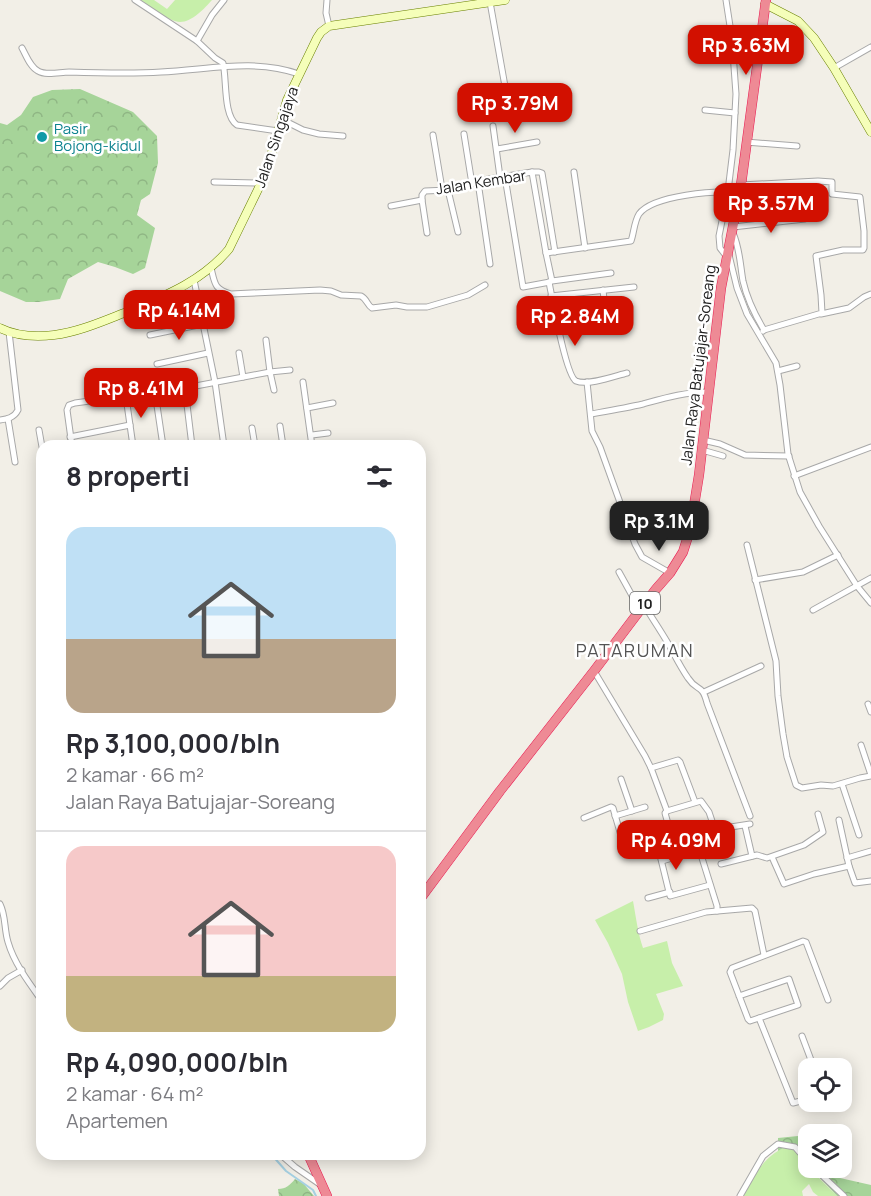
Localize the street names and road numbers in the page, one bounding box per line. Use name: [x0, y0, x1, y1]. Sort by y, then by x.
street label: Jalan Singajaya: [249, 84, 303, 190]
street label: Jalan Kembar: [434, 164, 528, 200]
street label: Jalan Raya Batujajar-Soreang: [675, 264, 721, 466]
road number: 10: [630, 592, 660, 614]

